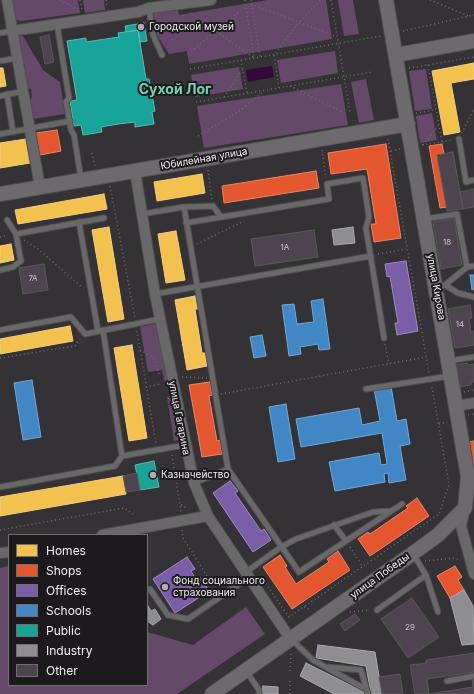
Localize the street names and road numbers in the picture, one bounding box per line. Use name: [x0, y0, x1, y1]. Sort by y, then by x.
street label: Юбилейная улица: [160, 145, 248, 173]
street label: улица Кирова: [424, 253, 448, 321]
street label: улица Гагарина: [166, 380, 192, 456]
street label: улица Победы: [348, 551, 412, 601]

